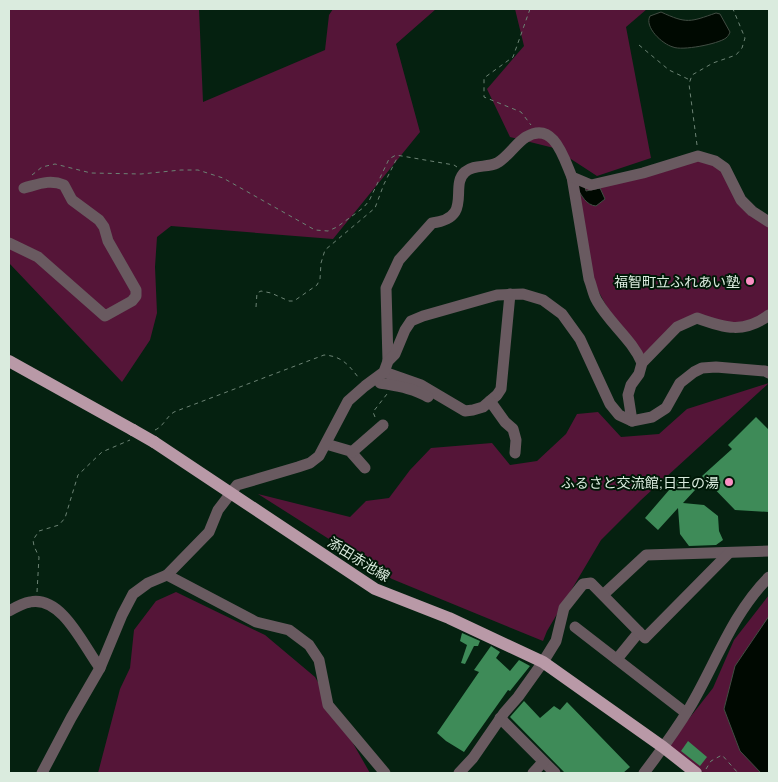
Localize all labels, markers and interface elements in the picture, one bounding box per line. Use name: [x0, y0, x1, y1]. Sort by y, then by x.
place label: 福智町立ふれあい塾: [614, 272, 740, 291]
marker: 福智町立ふれあい塾: [744, 275, 756, 287]
place label: ふるさと交流館;日王の湯: [561, 473, 719, 492]
marker: ふるさと交流館;日王の湯: [723, 476, 735, 488]
street label: 添田赤池線: [324, 532, 394, 586]

